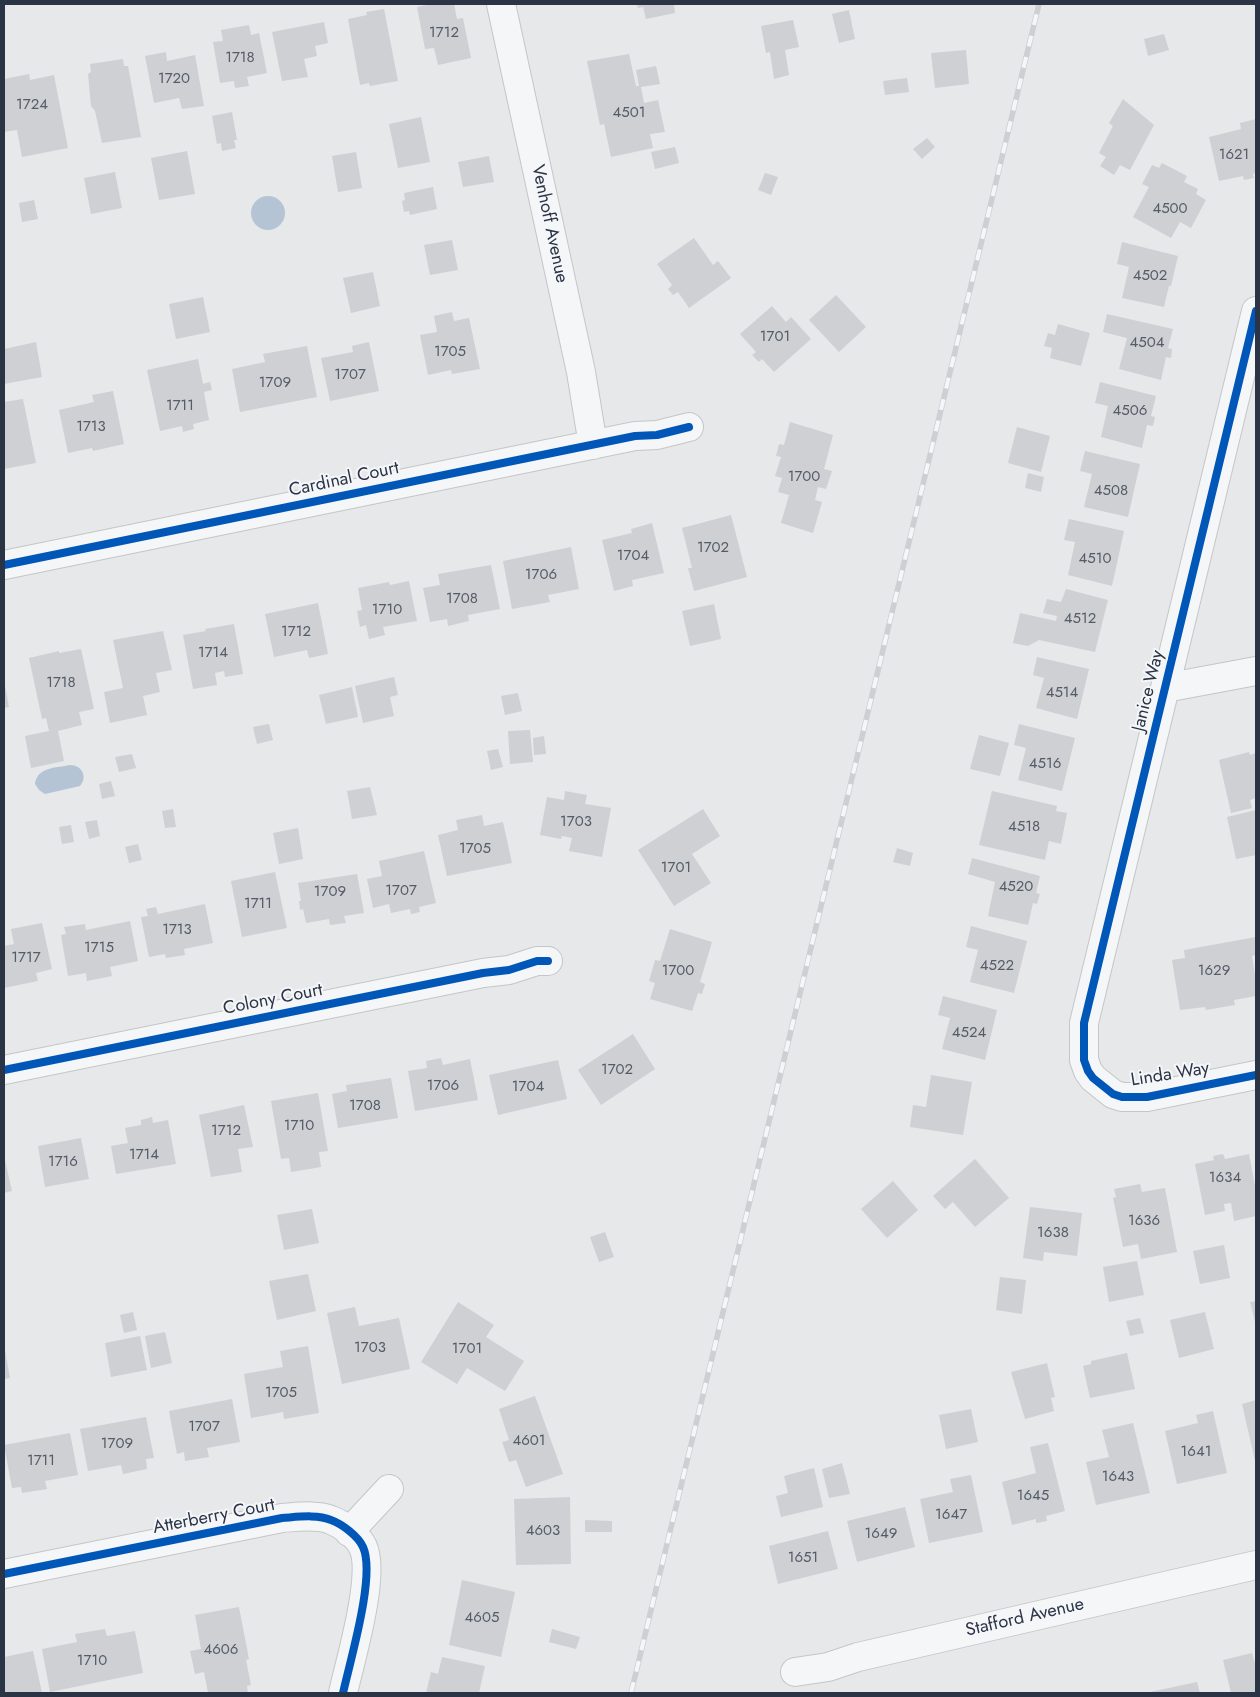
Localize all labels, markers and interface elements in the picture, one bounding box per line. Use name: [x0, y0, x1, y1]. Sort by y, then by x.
house number: 1712: [429, 24, 459, 42]
house number: 1718: [225, 49, 255, 67]
house number: 1720: [158, 70, 190, 88]
house number: 1724: [16, 96, 48, 114]
house number: 4501: [613, 104, 645, 122]
house number: 1621: [1219, 146, 1249, 164]
street label: Venhoff Avenue: [526, 163, 572, 285]
house number: 4500: [1152, 200, 1188, 218]
house number: 4502: [1133, 267, 1167, 285]
house number: 1701: [760, 328, 790, 346]
house number: 4504: [1130, 334, 1164, 352]
house number: 1705: [434, 343, 466, 361]
house number: 1707: [334, 366, 366, 384]
house number: 1709: [259, 374, 291, 392]
house number: 1711: [166, 397, 194, 415]
house number: 4506: [1113, 402, 1147, 420]
house number: 1713: [76, 418, 106, 436]
street label: Cardinal Court: [287, 458, 401, 502]
house number: 1700: [788, 468, 820, 486]
house number: 4508: [1094, 482, 1128, 500]
house number: 1702: [697, 539, 729, 557]
house number: 1704: [617, 547, 649, 565]
house number: 4510: [1079, 550, 1111, 568]
house number: 1706: [525, 566, 557, 584]
house number: 1708: [446, 590, 478, 608]
house number: 1710: [372, 601, 402, 619]
house number: 4512: [1064, 610, 1096, 628]
house number: 1712: [281, 623, 311, 641]
house number: 1714: [198, 644, 228, 662]
street label: Janice Way: [1128, 648, 1170, 734]
house number: 1718: [46, 674, 76, 692]
house number: 4514: [1046, 684, 1078, 702]
house number: 4516: [1029, 755, 1061, 773]
house number: 1703: [560, 813, 592, 831]
house number: 4518: [1008, 818, 1040, 836]
house number: 1705: [459, 840, 491, 858]
house number: 1701: [661, 859, 691, 877]
house number: 4520: [999, 878, 1033, 896]
house number: 1707: [385, 882, 417, 900]
house number: 1709: [314, 883, 346, 901]
house number: 1711: [244, 895, 272, 913]
house number: 1713: [162, 921, 192, 939]
house number: 1715: [84, 939, 114, 957]
house number: 1717: [11, 949, 41, 967]
house number: 4522: [980, 957, 1014, 975]
house number: 1700: [662, 962, 694, 980]
house number: 1629: [1198, 962, 1230, 980]
street label: Colony Court: [221, 980, 325, 1020]
house number: 4524: [952, 1024, 986, 1042]
street label: Linda Way: [1129, 1058, 1211, 1092]
house number: 1702: [601, 1061, 633, 1079]
house number: 1706: [427, 1077, 459, 1095]
house number: 1704: [512, 1078, 544, 1096]
house number: 1708: [349, 1097, 381, 1115]
house number: 1710: [284, 1117, 314, 1135]
house number: 1712: [211, 1122, 241, 1140]
house number: 1714: [129, 1146, 159, 1164]
house number: 1716: [48, 1153, 78, 1171]
house number: 1634: [1209, 1169, 1241, 1187]
house number: 1636: [1128, 1212, 1160, 1230]
house number: 1638: [1037, 1224, 1069, 1242]
house number: 1703: [354, 1339, 386, 1357]
house number: 1701: [452, 1340, 482, 1358]
house number: 1705: [265, 1384, 297, 1402]
house number: 1707: [188, 1418, 220, 1436]
house number: 4601: [512, 1432, 546, 1450]
house number: 1709: [101, 1435, 133, 1453]
house number: 1641: [1181, 1443, 1211, 1461]
house number: 1711: [27, 1452, 55, 1470]
house number: 1643: [1102, 1468, 1134, 1486]
house number: 1645: [1017, 1487, 1049, 1505]
street label: Atterberry Court: [151, 1495, 277, 1539]
house number: 1647: [935, 1506, 967, 1524]
house number: 4603: [526, 1522, 560, 1540]
house number: 1649: [865, 1525, 897, 1543]
house number: 1651: [788, 1549, 818, 1567]
street label: Stafford Avenue: [964, 1594, 1086, 1642]
house number: 4605: [465, 1609, 499, 1627]
house number: 4606: [203, 1641, 239, 1659]
house number: 1710: [77, 1652, 107, 1670]

